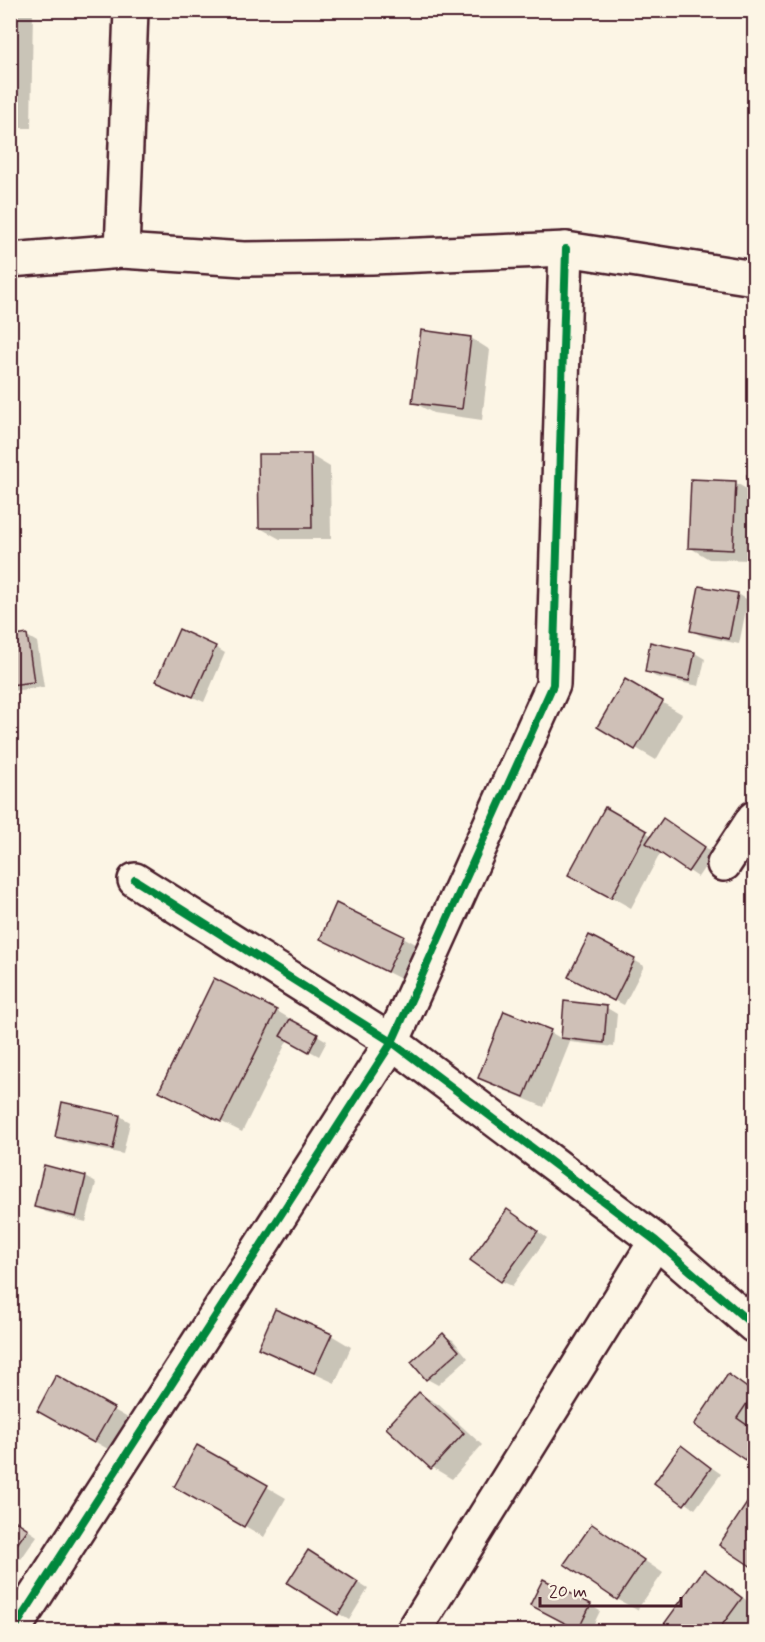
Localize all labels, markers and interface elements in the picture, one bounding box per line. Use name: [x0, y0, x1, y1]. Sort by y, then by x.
scale bar: [540, 1570, 681, 1608]
text: 20 m: [549, 1580, 587, 1604]

